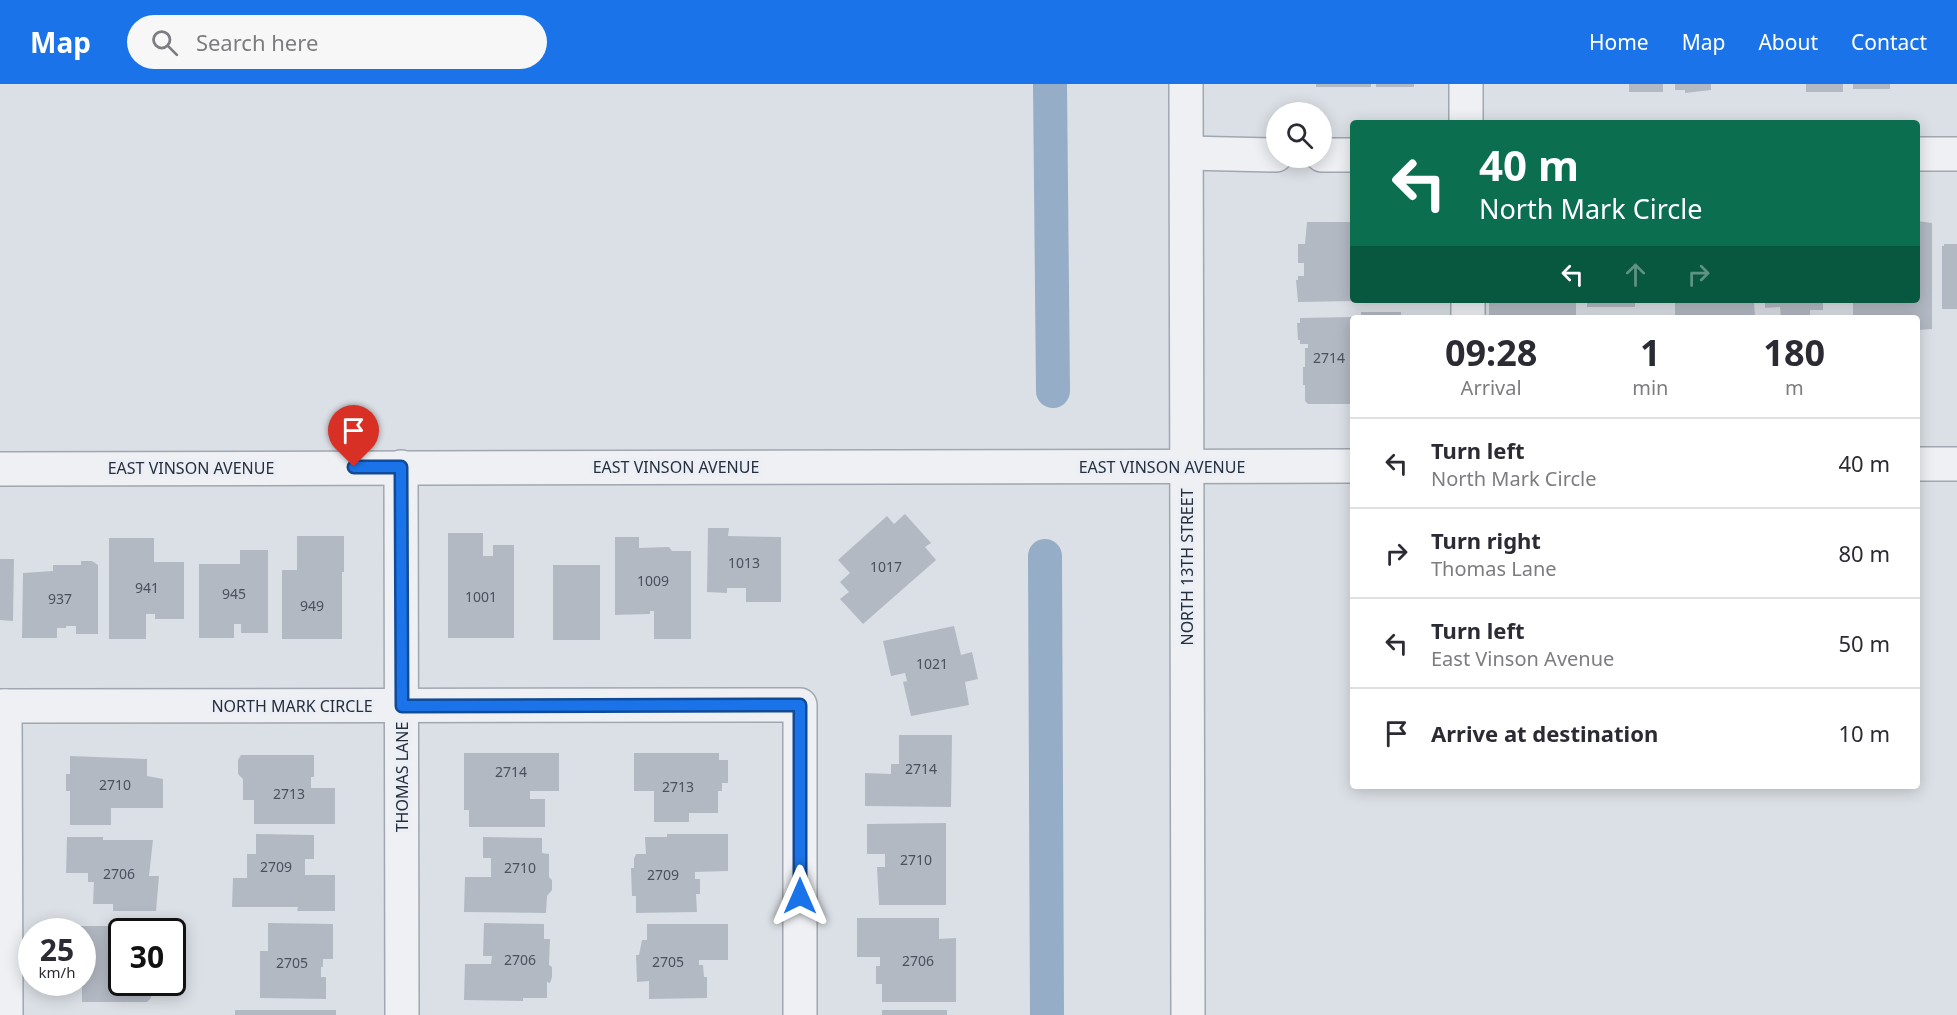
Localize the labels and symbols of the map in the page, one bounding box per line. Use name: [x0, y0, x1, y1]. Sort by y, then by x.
house number: 2714: [1313, 348, 1345, 367]
pin: [328, 405, 379, 467]
street label: EAST VINSON AVENUE: [593, 456, 759, 478]
street label: EAST VINSON AVENUE: [1079, 456, 1245, 478]
street label: EAST VINSON AVENUE: [108, 457, 274, 479]
street label: NORTH 13TH STREET: [1176, 488, 1198, 646]
house number: 1013: [728, 553, 760, 572]
house number: 1017: [870, 557, 902, 576]
house number: 1009: [637, 571, 669, 590]
house number: 941: [135, 578, 159, 597]
house number: 945: [222, 584, 246, 603]
house number: 1001: [465, 587, 497, 606]
house number: 937: [48, 589, 72, 608]
house number: 949: [300, 596, 324, 615]
house number: 1021: [916, 654, 948, 673]
street label: NORTH MARK CIRCLE: [211, 695, 373, 717]
street label: THOMAS LANE: [391, 722, 413, 832]
house number: 2714: [905, 759, 937, 778]
house number: 2714: [495, 762, 527, 781]
house number: 2710: [99, 775, 131, 794]
house number: 2713: [662, 777, 694, 796]
house number: 2713: [273, 784, 305, 803]
house number: 2710: [900, 850, 932, 869]
house number: 2709: [260, 857, 292, 876]
house number: 2710: [504, 858, 536, 877]
house number: 2706: [103, 864, 135, 883]
position arrow: [768, 864, 832, 928]
house number: 2709: [647, 865, 679, 884]
speed limit sign: 30: [108, 918, 186, 996]
house number: 2706: [504, 950, 536, 969]
house number: 2706: [902, 951, 934, 970]
house number: 2705: [652, 952, 684, 971]
house number: 2705: [276, 953, 308, 972]

